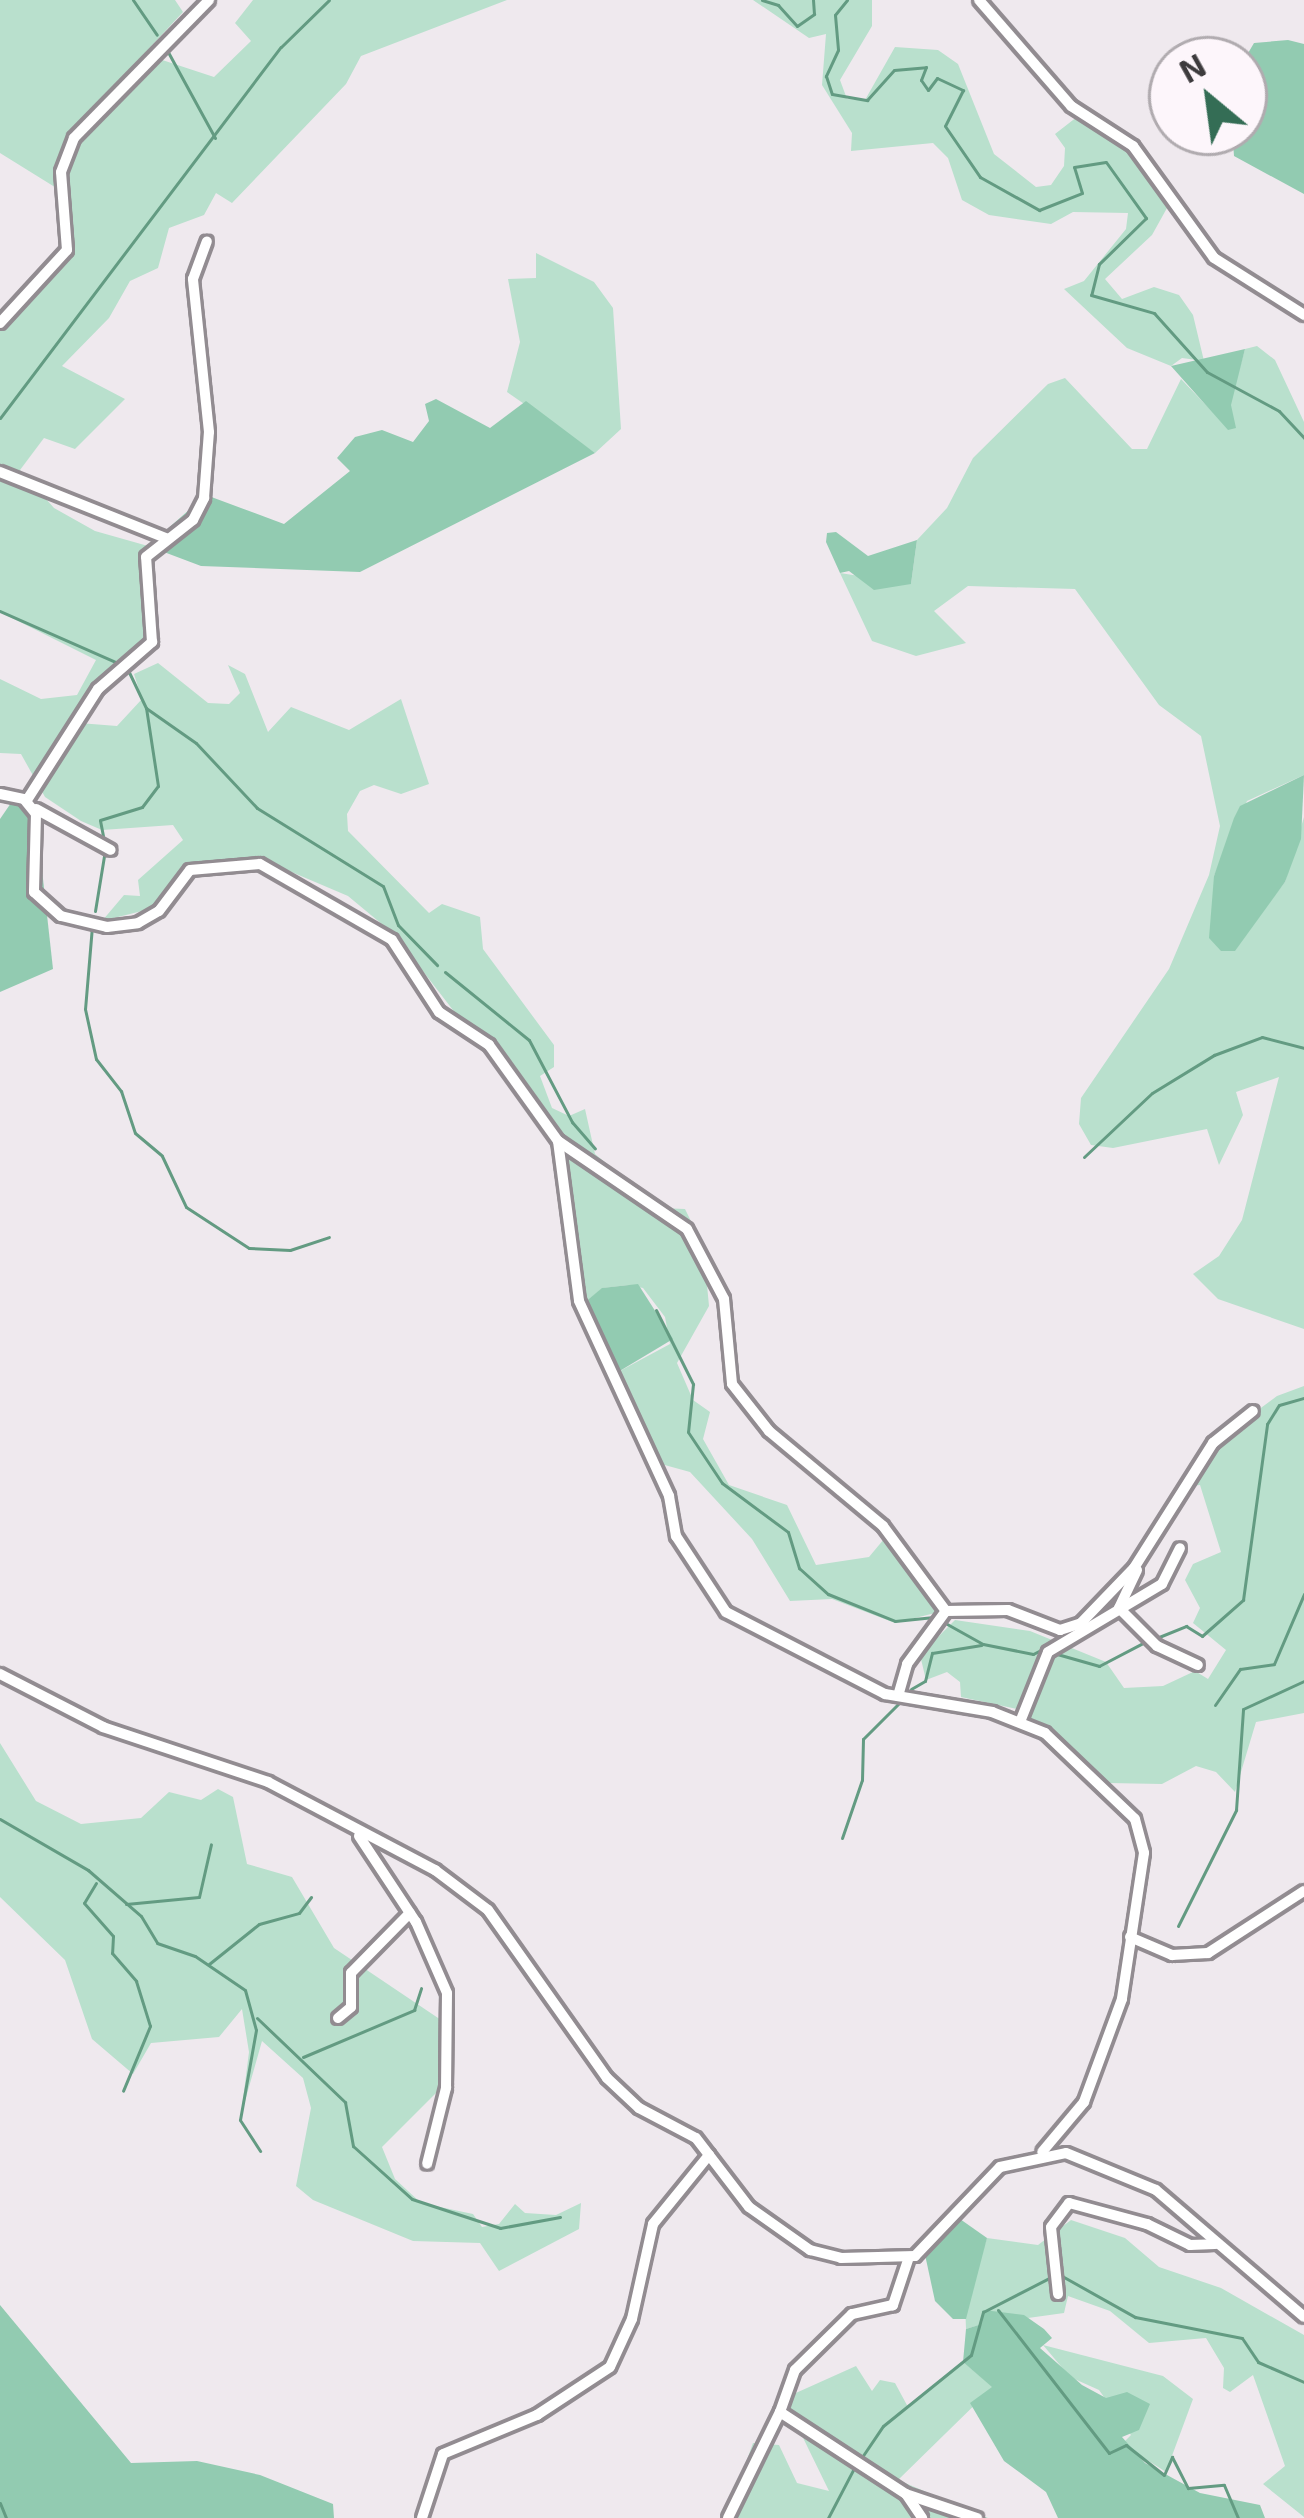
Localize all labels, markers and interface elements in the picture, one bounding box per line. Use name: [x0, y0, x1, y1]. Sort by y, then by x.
north arrow: [1148, 36, 1268, 156]
text: N: [1172, 44, 1212, 90]

